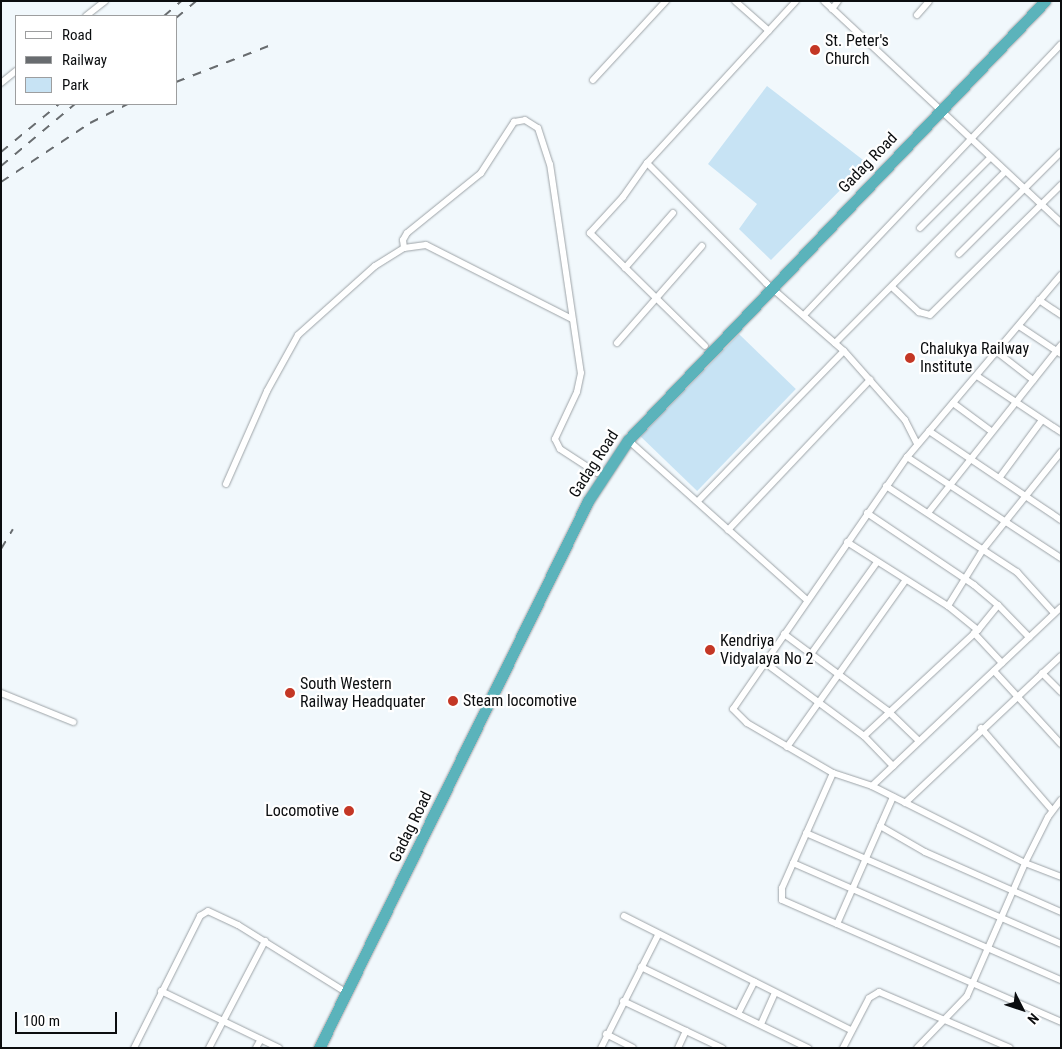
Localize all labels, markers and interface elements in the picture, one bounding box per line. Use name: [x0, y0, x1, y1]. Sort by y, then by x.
legend: [15, 15, 178, 105]
text: Road: [62, 26, 92, 44]
place label: St. Peter's Church: [825, 31, 889, 69]
marker: St. Peter's Church: [809, 44, 821, 56]
text: Railway: [62, 51, 107, 69]
text: Park: [62, 76, 89, 94]
street label: Gadag Road: [835, 129, 901, 197]
place label: Chalukya Railway Institute: [920, 339, 1029, 377]
marker: Chalukya Railway Institute: [904, 352, 916, 364]
street label: Gadag Road: [565, 427, 623, 501]
place label: Kendriya Vidyalaya No 2: [720, 631, 813, 669]
marker: Kendriya Vidyalaya No 2: [704, 644, 716, 656]
place label: South Western Railway Headquater: [300, 674, 425, 712]
marker: South Western Railway Headquater: [284, 687, 296, 699]
place label: Steam locomotive: [463, 691, 577, 711]
marker: Steam locomotive: [447, 695, 459, 707]
street label: Gadag Road: [386, 788, 436, 866]
place label: Locomotive: [265, 801, 339, 821]
marker: Locomotive: [343, 805, 355, 817]
north arrow: [997, 984, 1047, 1034]
scale bar: [18, 1002, 120, 1034]
text: N: [1024, 1010, 1042, 1027]
text: 100 m: [23, 1012, 60, 1030]

